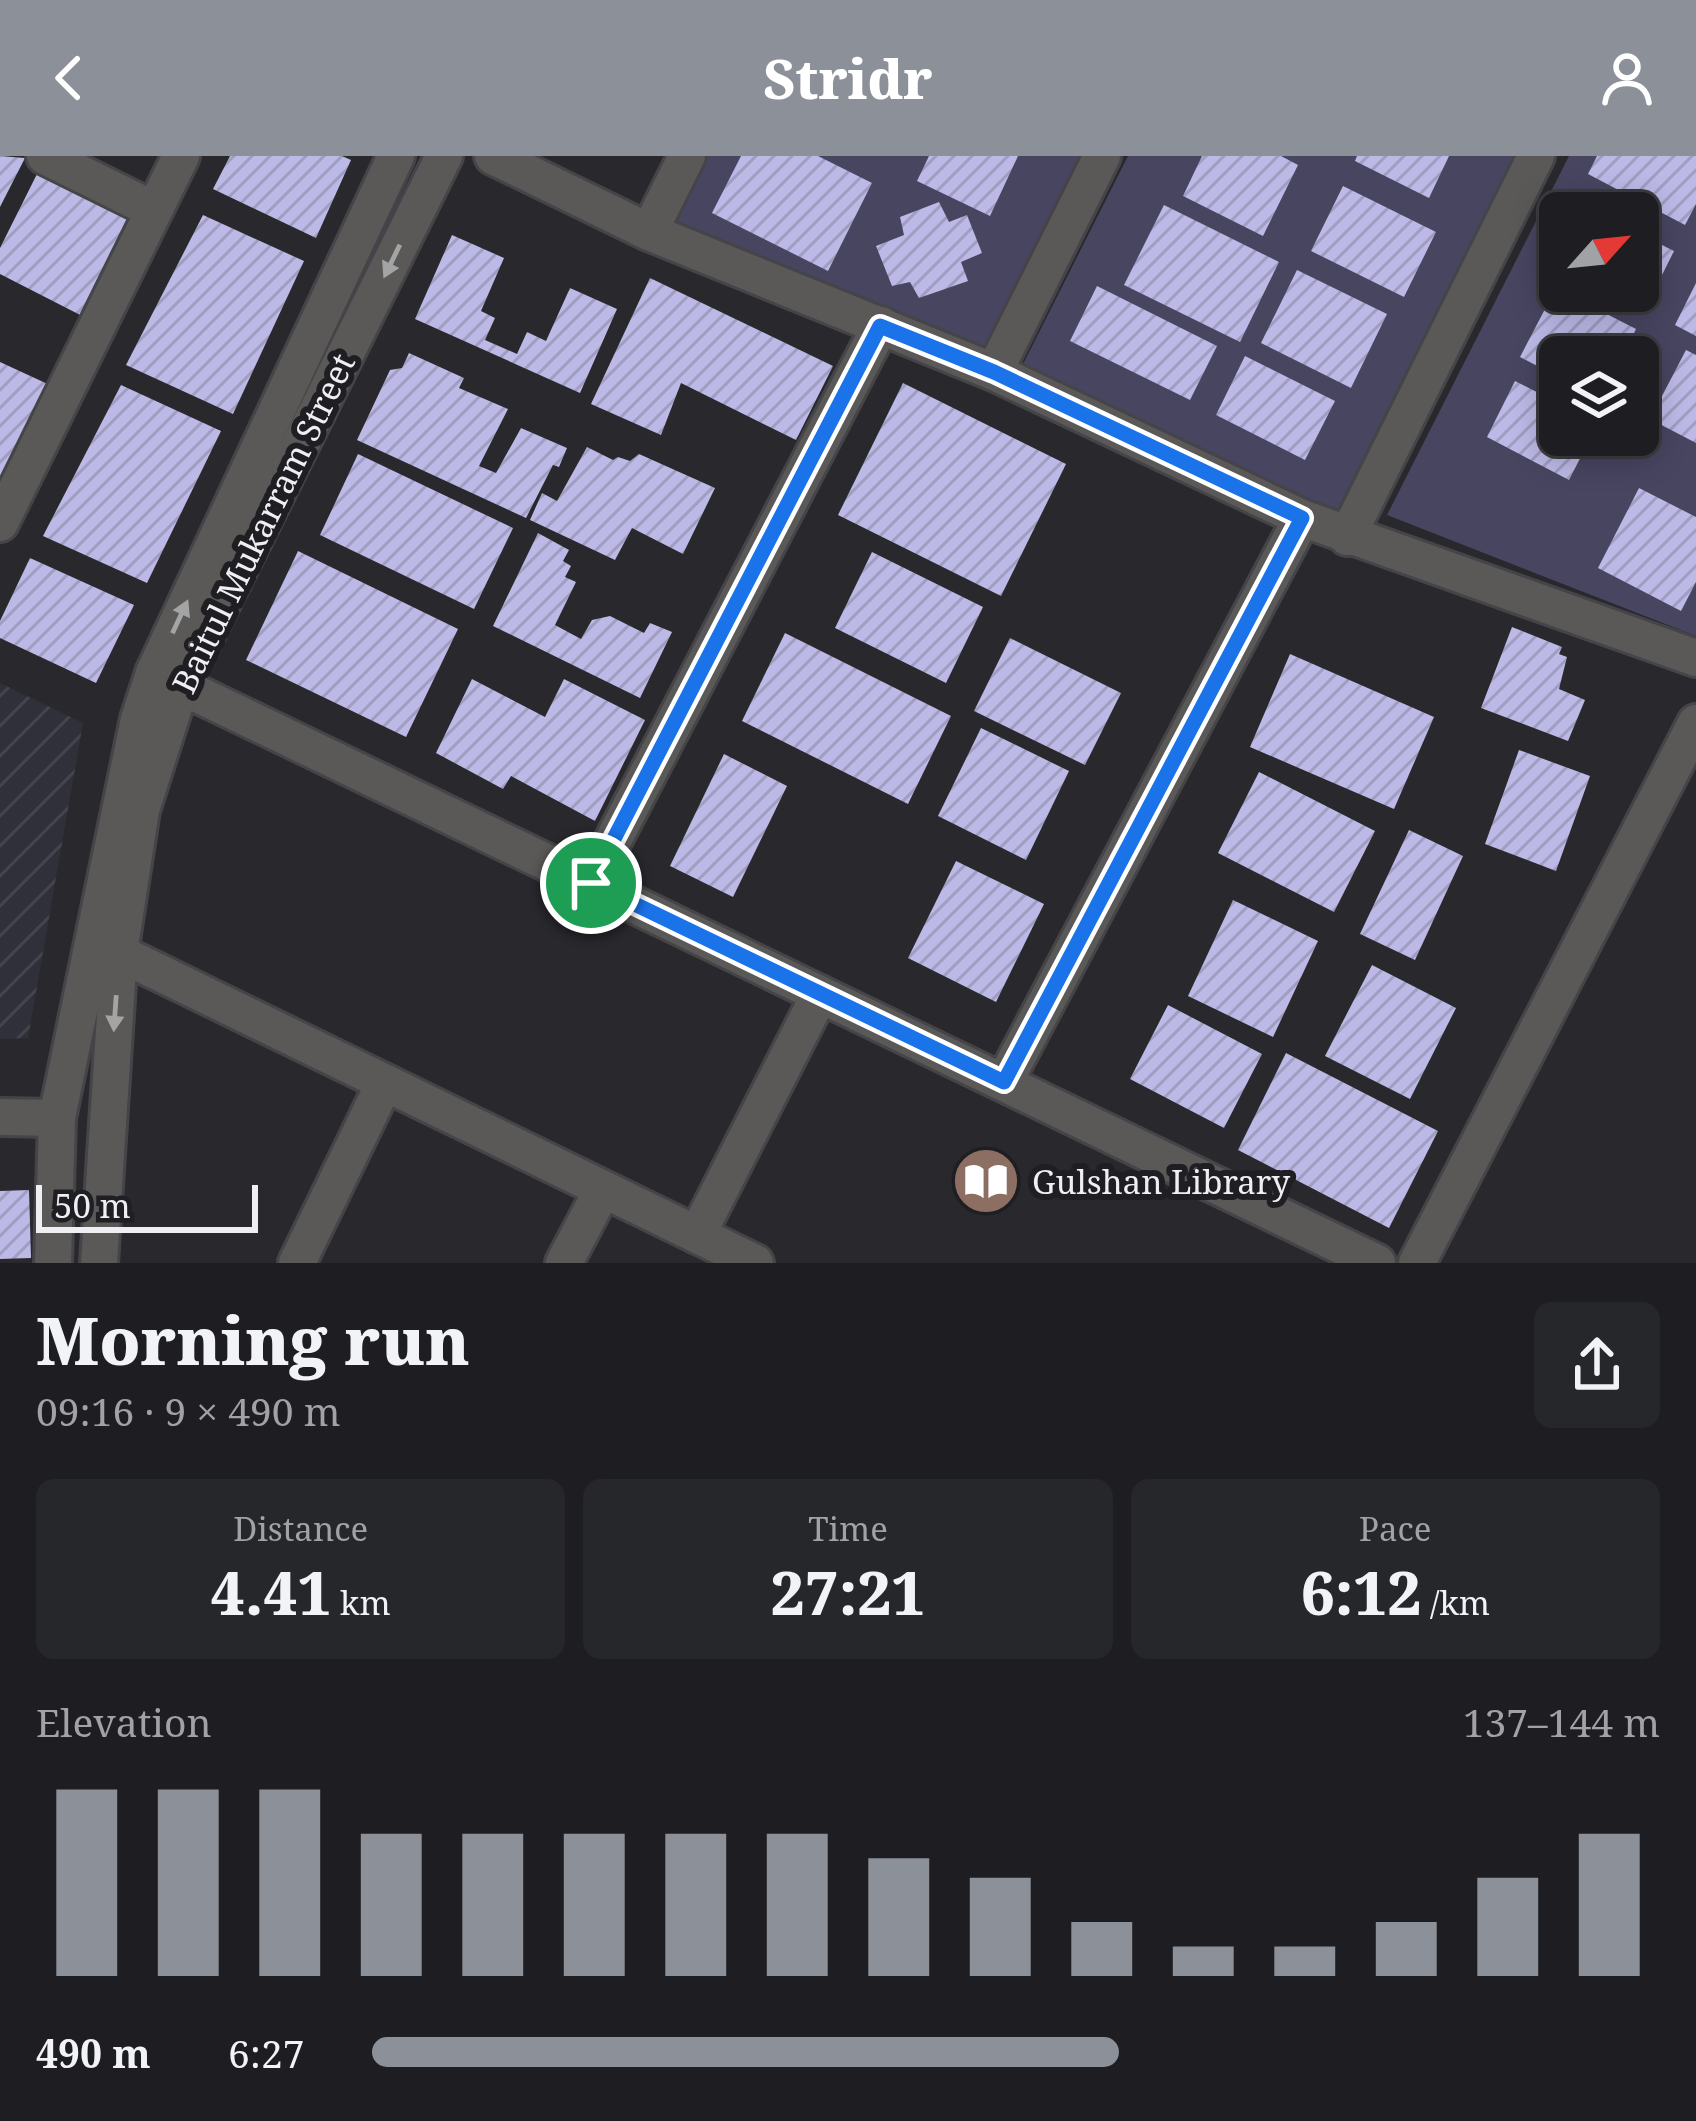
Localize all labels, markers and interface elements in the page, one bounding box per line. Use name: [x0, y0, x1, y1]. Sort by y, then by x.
text: Stridr: [763, 41, 933, 115]
icon: back: [36, 45, 102, 111]
icon: person: [1594, 45, 1660, 111]
north arrow: [1539, 192, 1659, 312]
map controls: [1539, 192, 1659, 456]
one-way arrow: [382, 244, 402, 278]
button: layers: [1539, 336, 1659, 456]
street label: Baitul Mukarram Street: [161, 346, 365, 700]
one-way arrow: [170, 599, 190, 634]
pin: [540, 832, 642, 934]
icon: arrive: [558, 850, 624, 916]
one-way arrow: [105, 995, 124, 1032]
library icon: Gulshan Library: [951, 1146, 1021, 1216]
place label: Gulshan Library: [1032, 1159, 1290, 1204]
scale bar: [36, 1179, 258, 1232]
text: 50 m: [54, 1183, 131, 1228]
text: Morning run: [36, 1294, 470, 1384]
button: share: [1534, 1302, 1660, 1428]
text: 09:16 · 9 × 490 m: [36, 1384, 341, 1437]
text: Distance: [233, 1506, 368, 1551]
text: Time: [808, 1506, 888, 1551]
text: Pace: [1359, 1506, 1432, 1551]
text: 4.41: [211, 1551, 332, 1633]
text: 27:21: [771, 1551, 925, 1633]
text: 6:12: [1301, 1551, 1421, 1633]
text: km: [332, 1580, 391, 1625]
text: /km: [1421, 1580, 1490, 1625]
text: Elevation: [36, 1695, 212, 1748]
text: 137–144 m: [1463, 1695, 1660, 1748]
text: 490 m: [36, 2026, 151, 2079]
text: 6:27: [228, 2026, 305, 2079]

